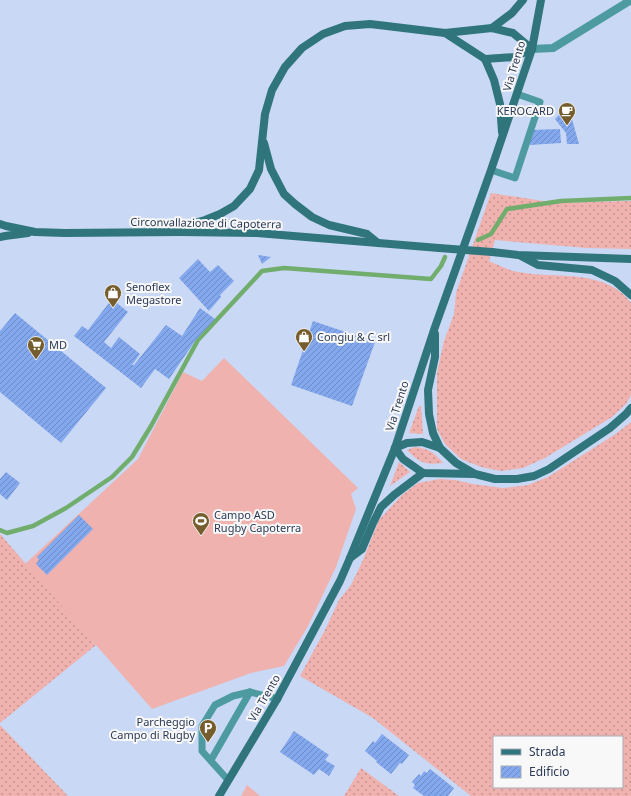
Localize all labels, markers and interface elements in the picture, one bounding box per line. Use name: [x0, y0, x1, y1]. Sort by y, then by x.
street label: Via Trento: [499, 38, 528, 93]
cafe icon: KEROCARD: [557, 101, 577, 126]
place label: KEROCARD: [497, 103, 554, 118]
street label: Circonvallazione di Capoterra: [130, 214, 282, 231]
place label: Senoflex Megastore: [126, 279, 182, 307]
shop icon: Senoflex Megastore: [103, 283, 123, 308]
shop icon: Congiu & C srl: [294, 327, 314, 352]
place label: Congiu & C srl: [317, 329, 390, 344]
supermarket icon: MD: [26, 335, 46, 360]
place label: MD: [49, 337, 67, 352]
street label: Via Trento: [381, 378, 412, 433]
place label: Campo ASD Rugby Capoterra: [214, 507, 301, 535]
sports icon: Campo ASD Rugby Capoterra: [191, 511, 211, 536]
street label: Via Trento: [244, 671, 283, 724]
place label: Parcheggio Campo di Rugby: [110, 714, 195, 742]
parking icon: Parcheggio Campo di Rugby: [198, 718, 218, 743]
legend: [493, 736, 623, 788]
text: Strada: [529, 743, 565, 760]
text: Edificio: [529, 763, 570, 780]

